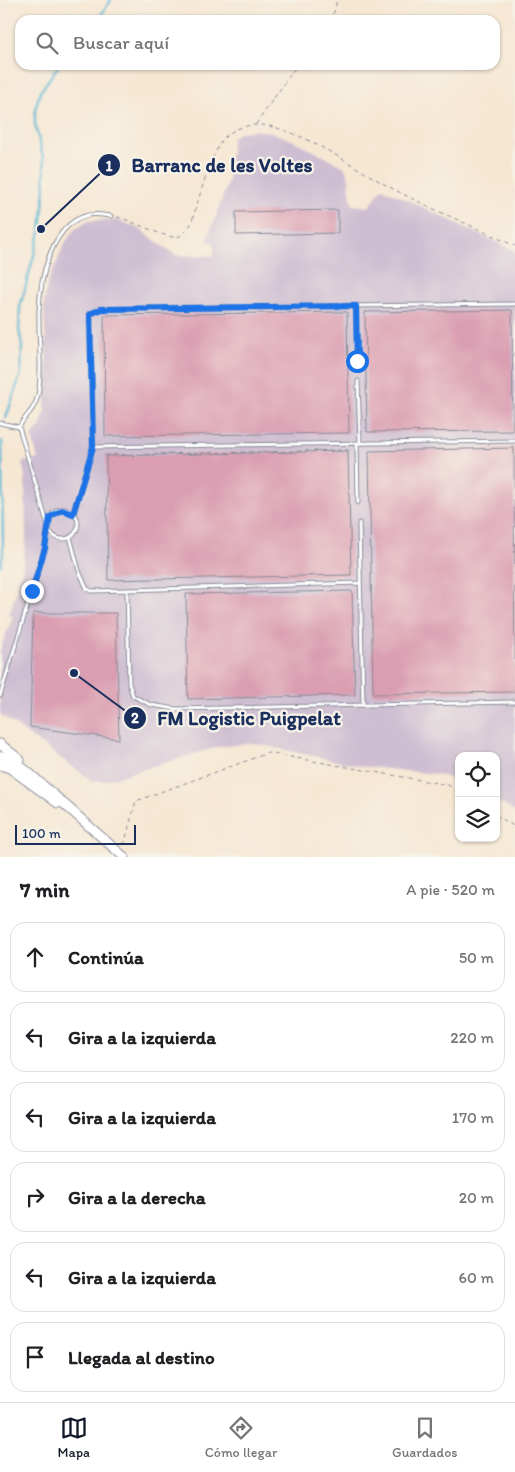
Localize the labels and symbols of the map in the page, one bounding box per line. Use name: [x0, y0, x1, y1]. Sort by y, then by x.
callout: Barranc de les Voltes: [97, 148, 322, 183]
text: Barranc de les Voltes: [132, 153, 313, 177]
text: 1: [106, 157, 113, 175]
route start: [346, 350, 369, 373]
route end: [21, 580, 44, 603]
callout: FM Logistic Puigpelat: [123, 701, 351, 736]
text: FM Logistic Puigpelat: [157, 706, 341, 731]
text: 2: [131, 709, 139, 727]
scale bar: [15, 822, 136, 845]

